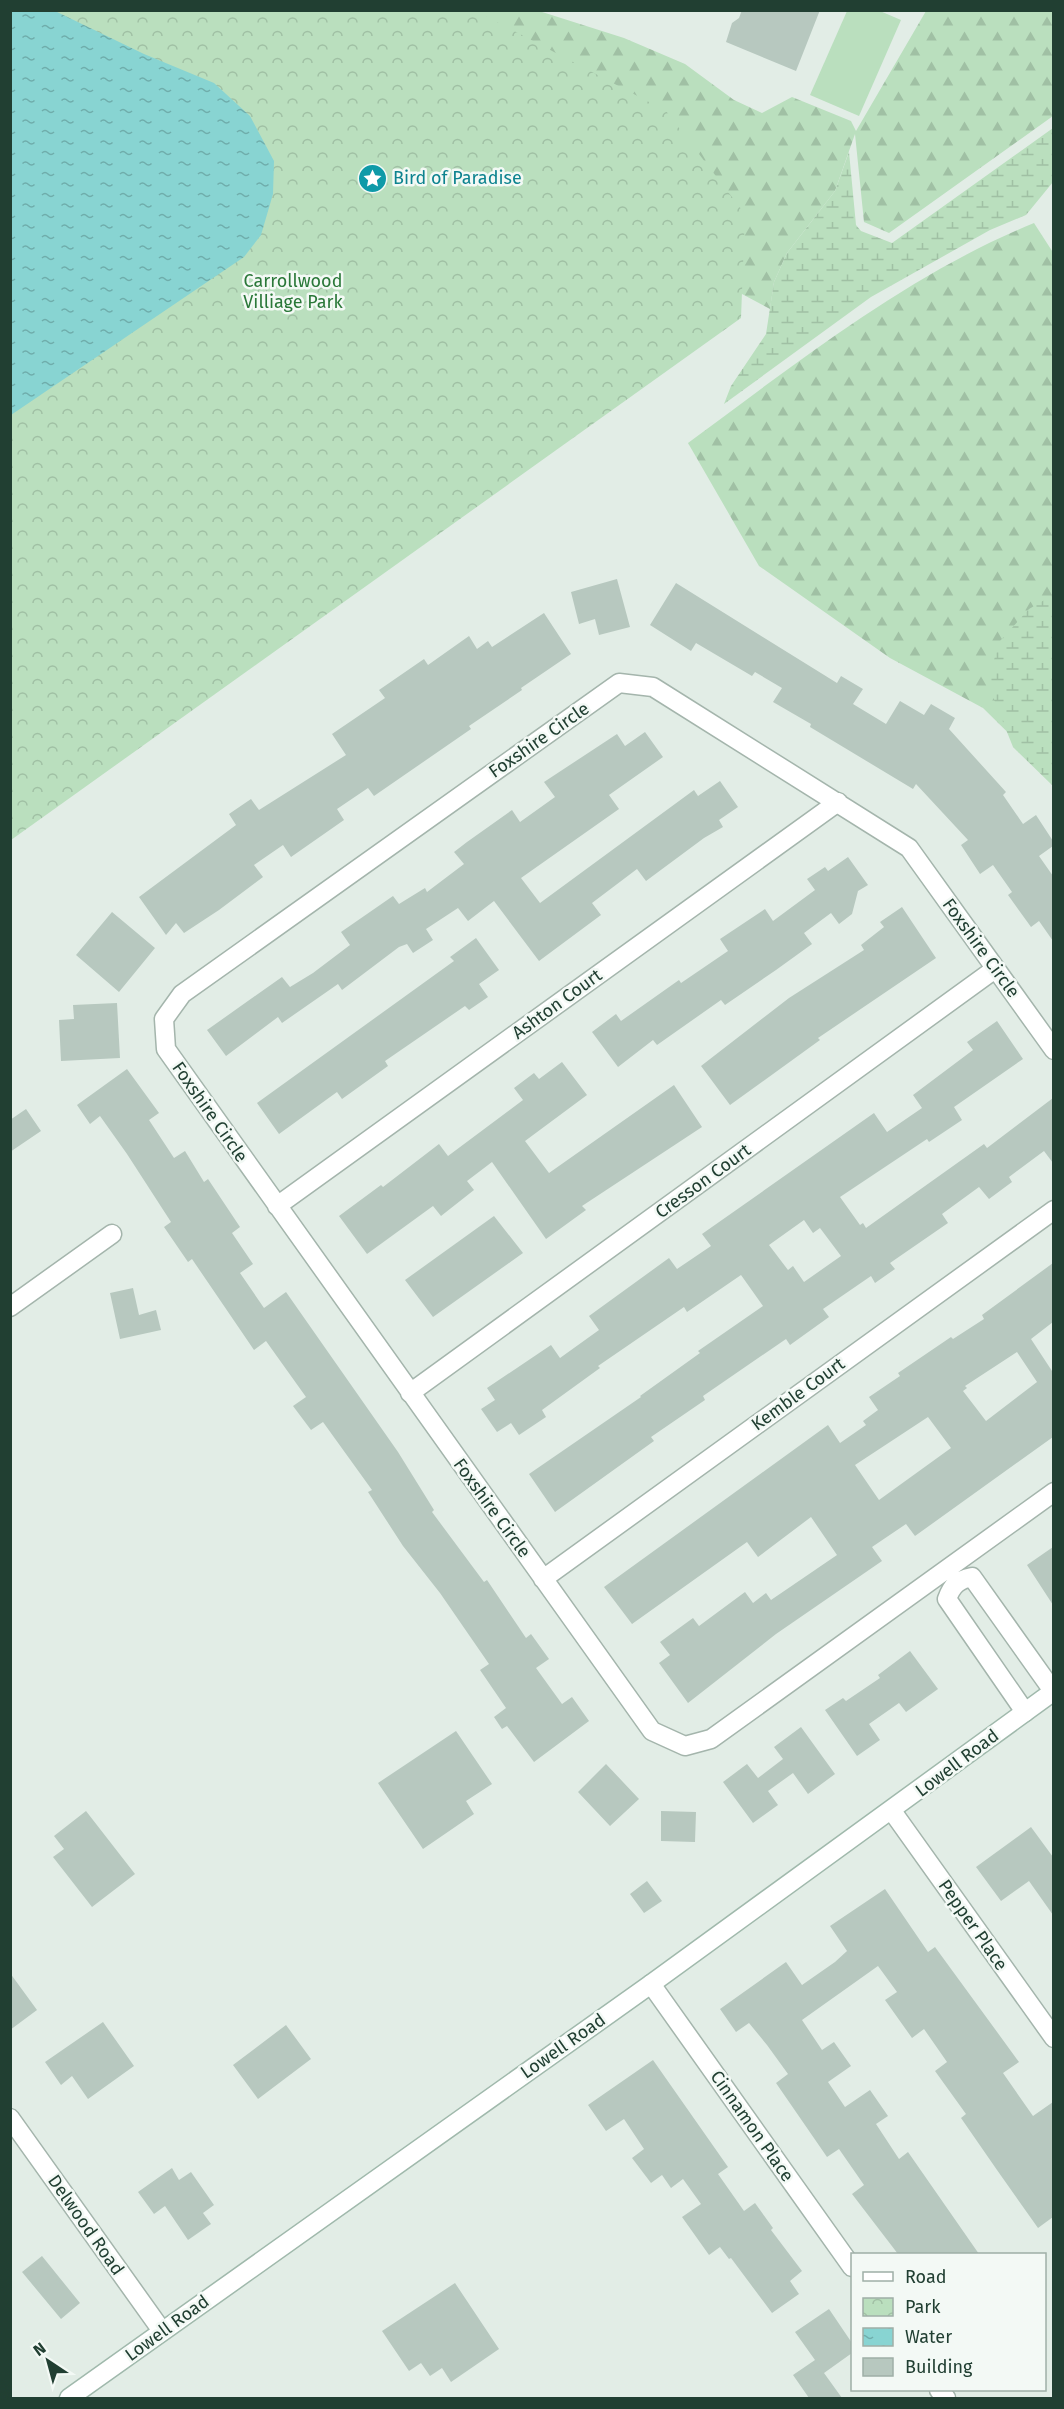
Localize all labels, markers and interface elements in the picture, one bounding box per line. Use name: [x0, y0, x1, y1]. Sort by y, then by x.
place icon: Bird of Paradise: [356, 162, 388, 194]
place label: Bird of Paradise: [393, 167, 522, 189]
park label: Carrollwood Villiage Park: [243, 270, 343, 313]
street label: Foxshire Circle: [485, 697, 593, 783]
street label: Foxshire Circle: [938, 894, 1024, 1002]
street label: Ashton Court: [508, 964, 607, 1044]
street label: Foxshire Circle: [167, 1058, 253, 1166]
street label: Cresson Court: [651, 1139, 755, 1223]
street label: Kemble Court: [747, 1352, 849, 1435]
street label: Foxshire Circle: [449, 1454, 535, 1562]
street label: Lowell Road: [911, 1725, 1003, 1801]
street label: Pepper Place: [934, 1875, 1012, 1975]
street label: Lowell Road: [516, 2009, 610, 2083]
street label: Cinnamon Place: [706, 2066, 798, 2186]
street label: Delwood Road: [43, 2171, 129, 2279]
legend: [851, 2253, 1046, 2391]
text: Road: [905, 2266, 947, 2288]
street label: Lowell Road: [121, 2290, 213, 2366]
text: Park: [905, 2296, 941, 2318]
text: Water: [905, 2326, 952, 2348]
north arrow: [18, 2331, 78, 2391]
text: N: [30, 2338, 49, 2360]
text: Building: [905, 2356, 973, 2378]

